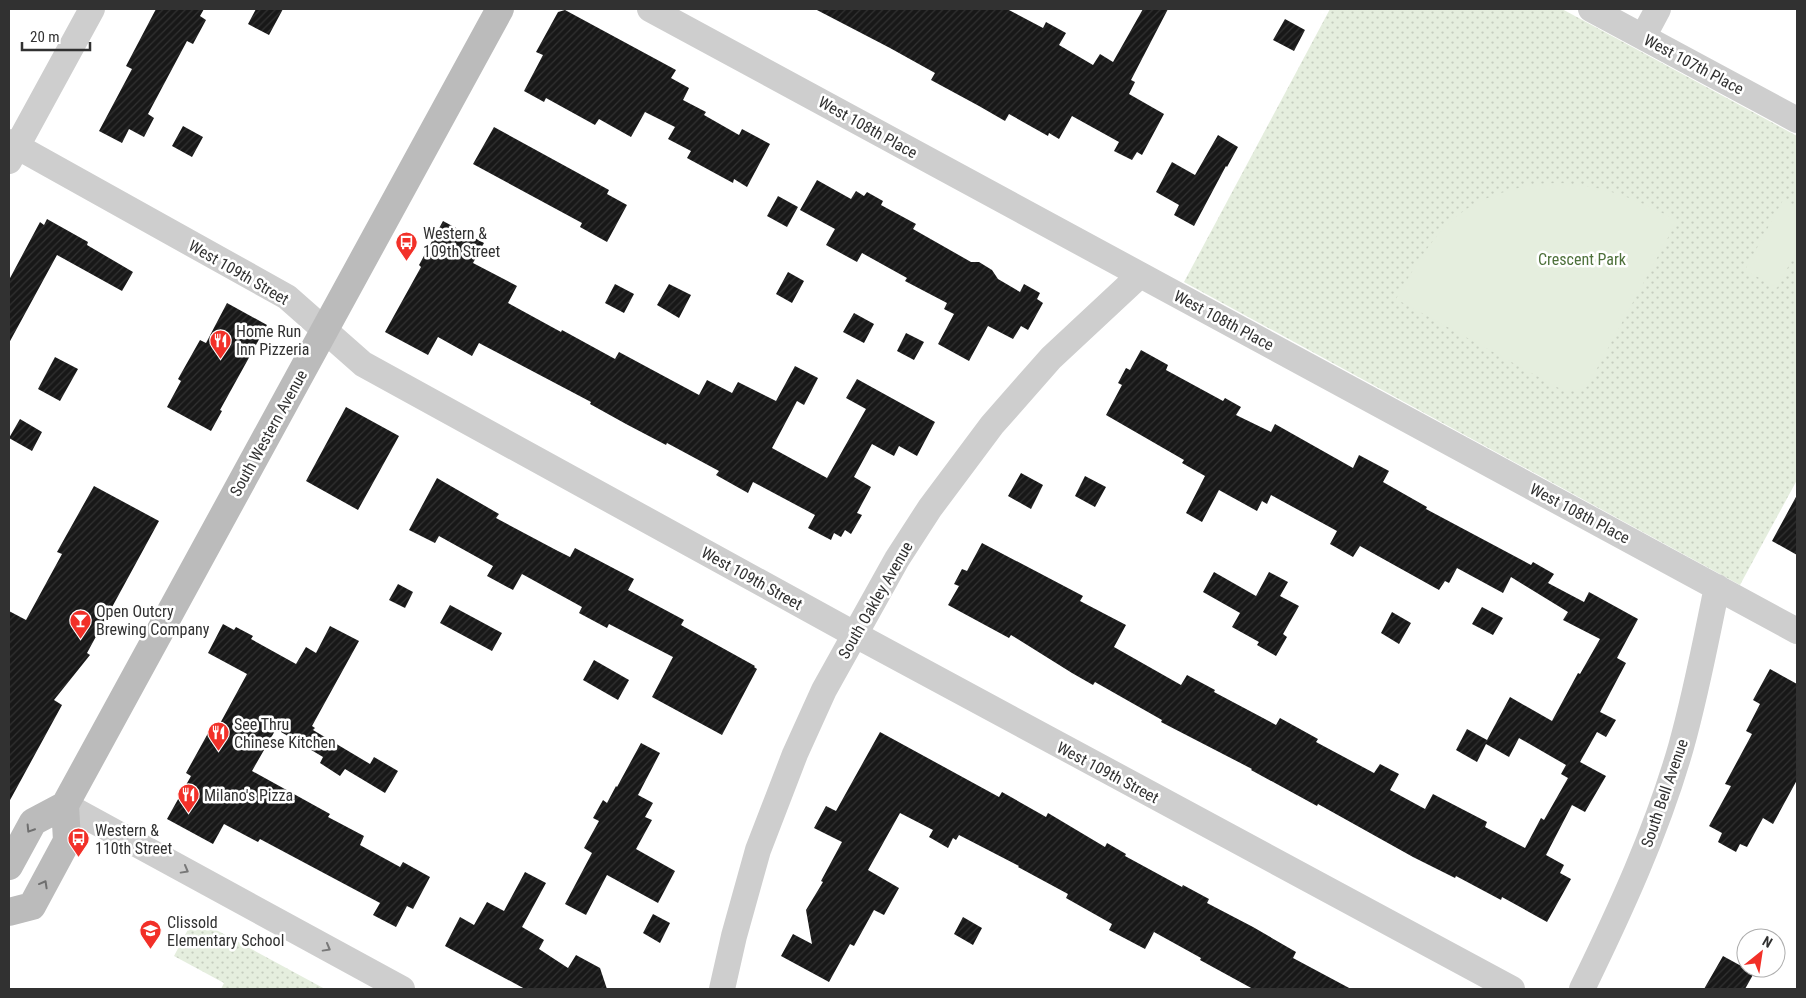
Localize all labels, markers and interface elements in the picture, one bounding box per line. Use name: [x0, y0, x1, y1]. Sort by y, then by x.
scale bar: [22, 20, 90, 52]
text: 20 m: [30, 28, 60, 46]
street label: West 107th Place: [1641, 30, 1747, 99]
street label: West 108th Place: [815, 92, 921, 162]
place label: Western & 109th Street: [423, 224, 501, 261]
bus stop icon: Western & 109th Street: [395, 230, 419, 261]
street label: West 109th Street: [185, 236, 292, 309]
park label: Crescent Park: [1538, 250, 1627, 269]
street label: West 108th Place: [1171, 286, 1277, 355]
place label: Home Run Inn Pizzeria: [236, 322, 309, 359]
restaurant icon: Home Run Inn Pizzeria: [208, 328, 232, 359]
street label: South Western Avenue: [226, 367, 311, 500]
street label: West 108th Place: [1527, 479, 1633, 548]
street label: South Oakley Avenue: [834, 538, 917, 662]
street label: West 109th Street: [698, 543, 806, 614]
place label: Open Outcry Brewing Company: [96, 602, 210, 639]
bar icon: Open Outcry Brewing Company: [68, 608, 92, 639]
place label: See Thru Chinese Kitchen: [234, 715, 336, 752]
restaurant icon: See Thru Chinese Kitchen: [206, 721, 230, 752]
street label: South Bell Avenue: [1637, 736, 1692, 850]
street label: West 109th Street: [1054, 738, 1162, 807]
restaurant icon: Milano's Pizza: [176, 783, 200, 814]
place label: Milano's Pizza: [204, 786, 293, 805]
place label: Western & 110th Street: [95, 821, 173, 858]
one-way arrow: [27, 823, 36, 832]
bus stop icon: Western & 110th Street: [67, 827, 91, 858]
one-way arrow: [179, 864, 188, 874]
one-way arrow: [38, 880, 48, 889]
place label: Clissold Elementary School: [167, 913, 284, 950]
school or university icon: Clissold Elementary School: [139, 919, 163, 950]
north arrow: [1736, 928, 1786, 978]
text: N: [1760, 933, 1775, 951]
one-way arrow: [322, 942, 331, 952]

